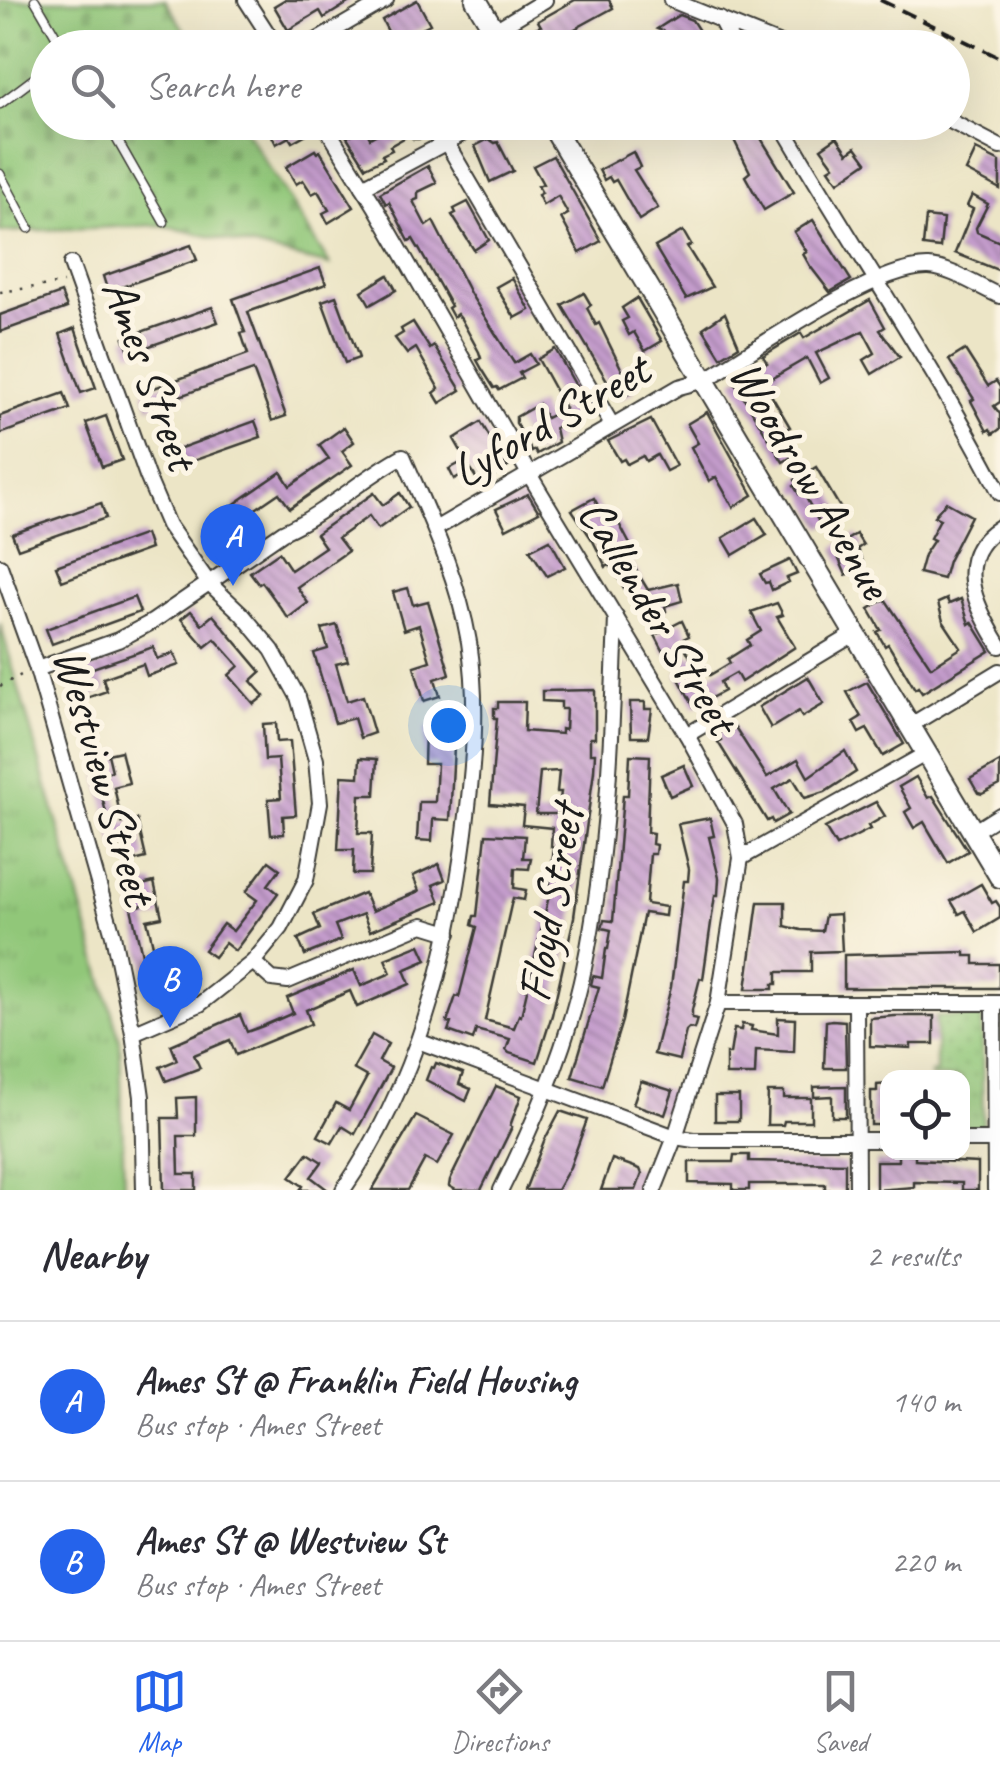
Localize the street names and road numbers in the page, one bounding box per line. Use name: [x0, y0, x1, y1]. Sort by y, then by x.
street label: Ames Street: [89, 271, 214, 481]
street label: Lyford Street: [441, 337, 663, 501]
street label: Woodrow Avenue: [716, 349, 908, 612]
street label: Callender Street: [565, 487, 755, 748]
street label: Westview Street: [40, 641, 171, 915]
street label: Floyd Street: [503, 794, 598, 1006]

